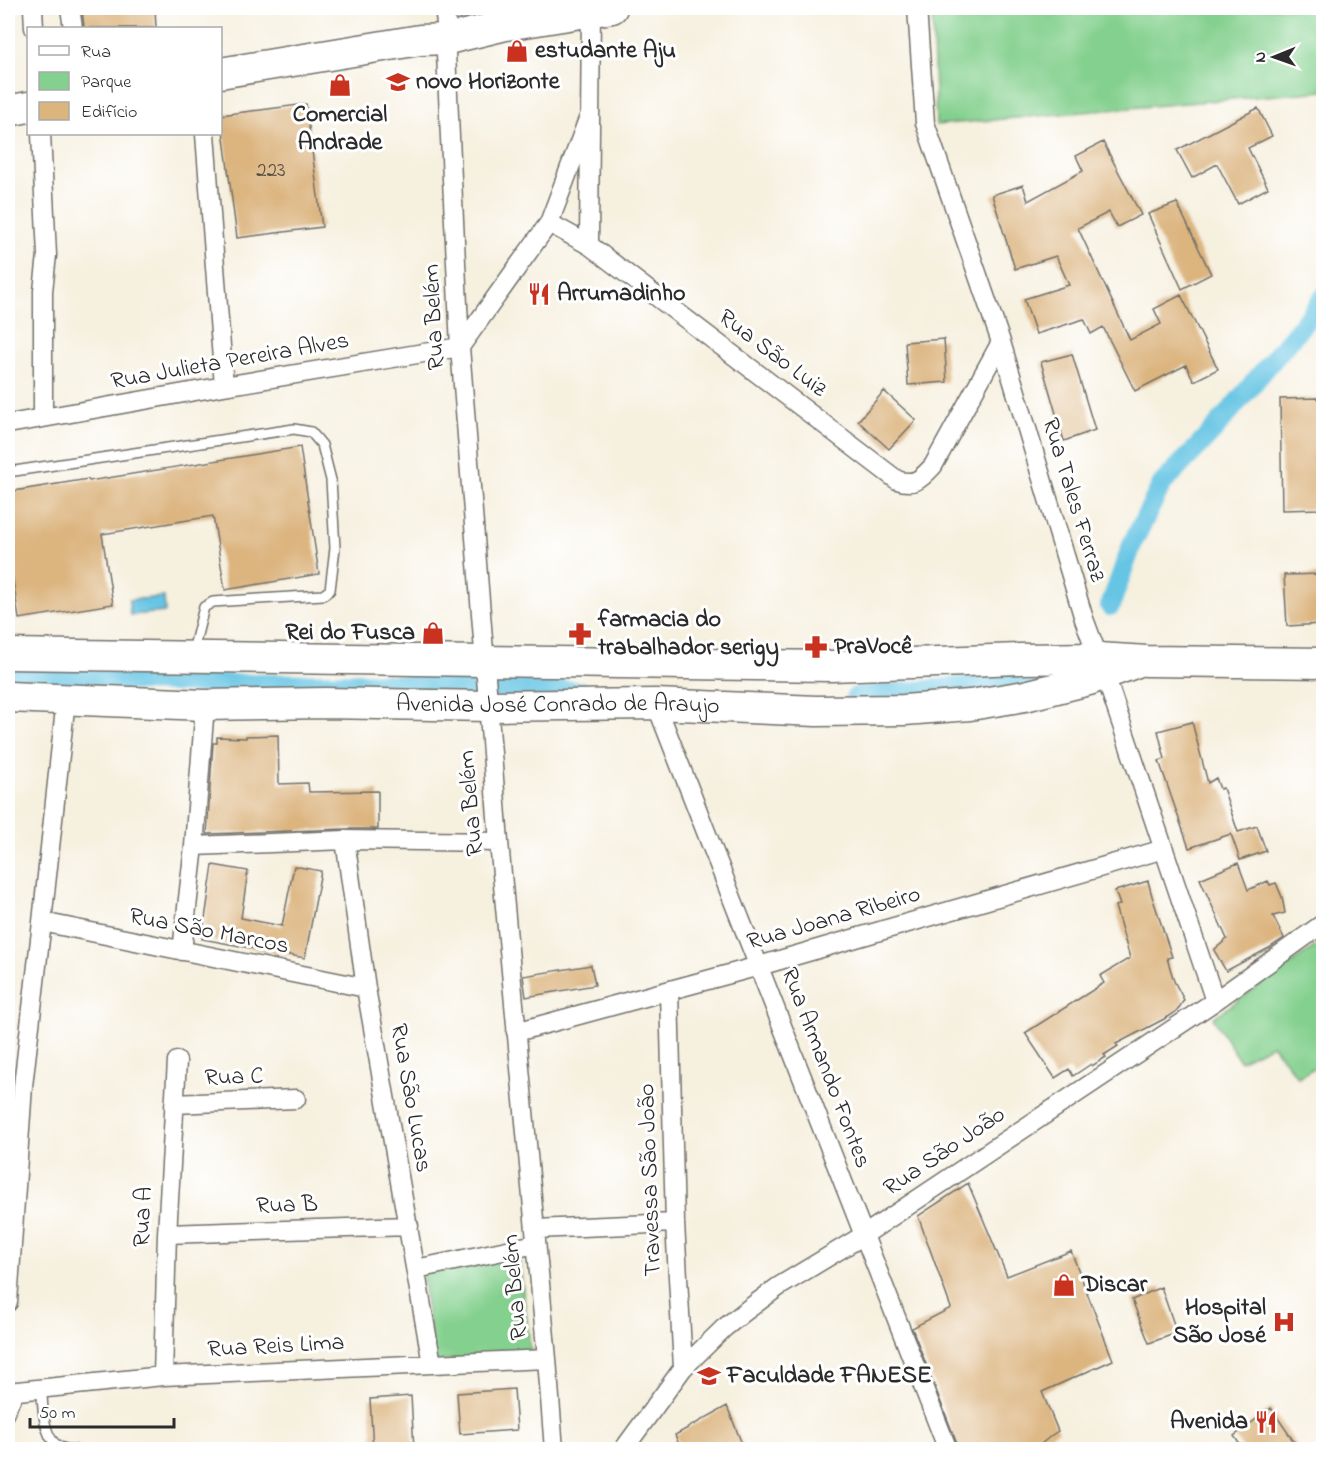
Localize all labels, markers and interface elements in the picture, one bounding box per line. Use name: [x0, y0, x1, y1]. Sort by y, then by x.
legend: [27, 27, 222, 135]
north arrow: [1244, 27, 1304, 87]
place label: estudante Aju: [535, 34, 676, 69]
shop icon: estudante Aju: [504, 38, 530, 64]
text: Rua: [81, 40, 111, 66]
text: N: [1249, 51, 1273, 63]
place label: novo Horizonte: [416, 65, 561, 100]
school or university icon: novo Horizonte: [385, 69, 411, 95]
text: Parque: [81, 70, 132, 96]
shop icon: Comercial Andrade: [327, 72, 353, 98]
place label: Comercial Andrade: [293, 98, 387, 161]
text: Edifício: [81, 100, 137, 126]
house number: 223: [256, 156, 286, 186]
street label: Rua Belém: [415, 263, 455, 371]
place label: Arrumadinho: [557, 277, 685, 312]
restaurant icon: Arrumadinho: [526, 281, 552, 307]
street label: Rua São Luiz: [710, 301, 835, 407]
street label: Rua Julieta Pereira Alves: [108, 324, 352, 400]
street label: Rua Tales Ferraz: [1031, 414, 1115, 587]
place label: farmacia do trabalhador serigy: [597, 603, 779, 667]
place label: Rei do Fusca: [285, 616, 415, 651]
shop icon: Rei do Fusca: [420, 620, 446, 646]
pharmacy icon: farmacia do trabalhador serigy: [567, 621, 593, 647]
place label: PraVocê: [834, 630, 913, 665]
pharmacy icon: PraVocê: [803, 634, 829, 660]
street label: Avenida José Conrado de Araujo: [396, 686, 720, 724]
street label: Rua Belém: [450, 749, 494, 857]
street label: Rua Joana Ribeiro: [743, 877, 925, 961]
street label: Rua São Marcos: [126, 899, 292, 965]
street label: Rua Armando Fontes: [771, 963, 879, 1173]
street label: Rua São Lucas: [380, 1021, 440, 1175]
street label: Rua C: [204, 1059, 264, 1097]
street label: Travessa São João: [630, 1083, 672, 1277]
street label: Rua São João: [877, 1098, 1013, 1206]
street label: Rua A: [125, 1186, 163, 1248]
street label: Rua B: [255, 1187, 319, 1225]
street label: Rua Belém: [494, 1233, 538, 1341]
place label: Discar: [1081, 1268, 1148, 1303]
shop icon: Discar: [1051, 1272, 1077, 1298]
place label: Hospital São José: [1173, 1291, 1267, 1354]
hospital icon: Hospital São José: [1271, 1309, 1297, 1335]
street label: Rua Reis Lima: [207, 1326, 345, 1368]
place label: Faculdade FANESE: [726, 1359, 932, 1394]
school or university icon: Faculdade FANESE: [696, 1363, 722, 1389]
scale bar: [30, 1391, 174, 1429]
text: 50 m: [39, 1401, 76, 1427]
place label: Avenida: [1170, 1405, 1248, 1440]
restaurant icon: Avenida: [1253, 1409, 1279, 1435]

